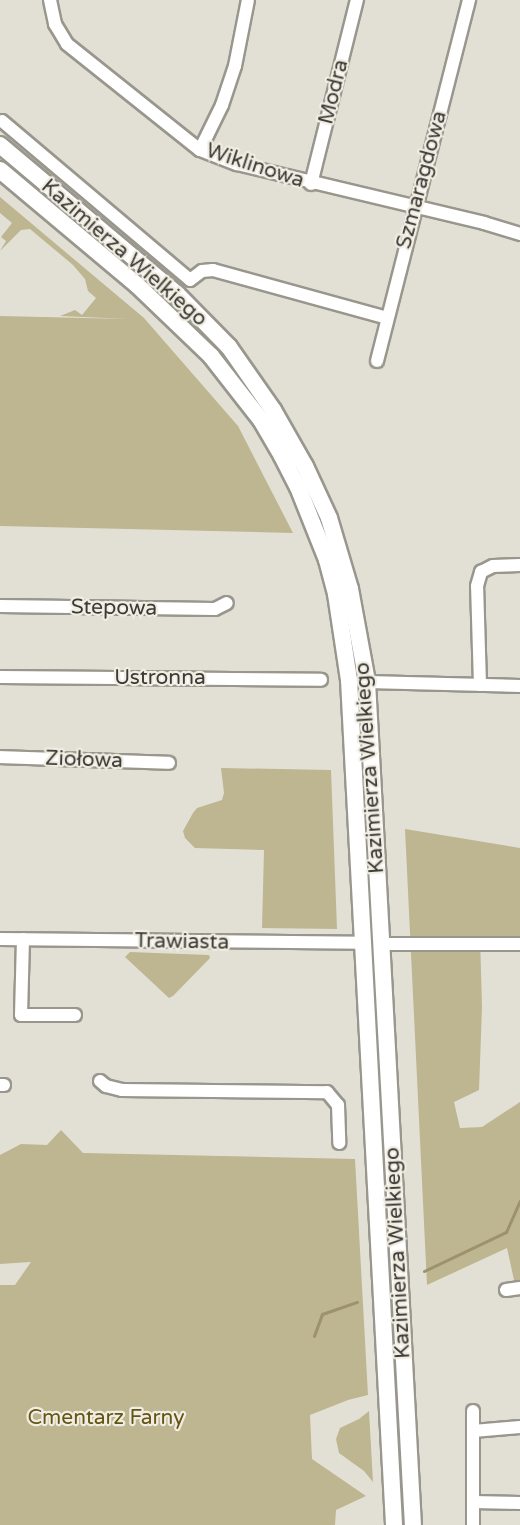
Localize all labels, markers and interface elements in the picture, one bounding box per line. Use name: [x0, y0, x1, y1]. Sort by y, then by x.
street label: Modra: [314, 57, 354, 127]
street label: Szmaragdowa: [391, 108, 453, 252]
street label: Wiklinowa: [203, 138, 307, 194]
street label: Kazimierza Wielkiego: [36, 174, 212, 332]
street label: Stepowa: [71, 595, 157, 621]
street label: Kazimierza Wielkiego: [350, 662, 390, 874]
street label: Ustronna: [114, 665, 206, 691]
street label: Ziołowa: [45, 746, 123, 774]
street label: Trawiasta: [134, 929, 230, 955]
street label: Kazimierza Wielkiego: [380, 1147, 416, 1359]
park label: Cmentarz Farny: [28, 1405, 184, 1431]

